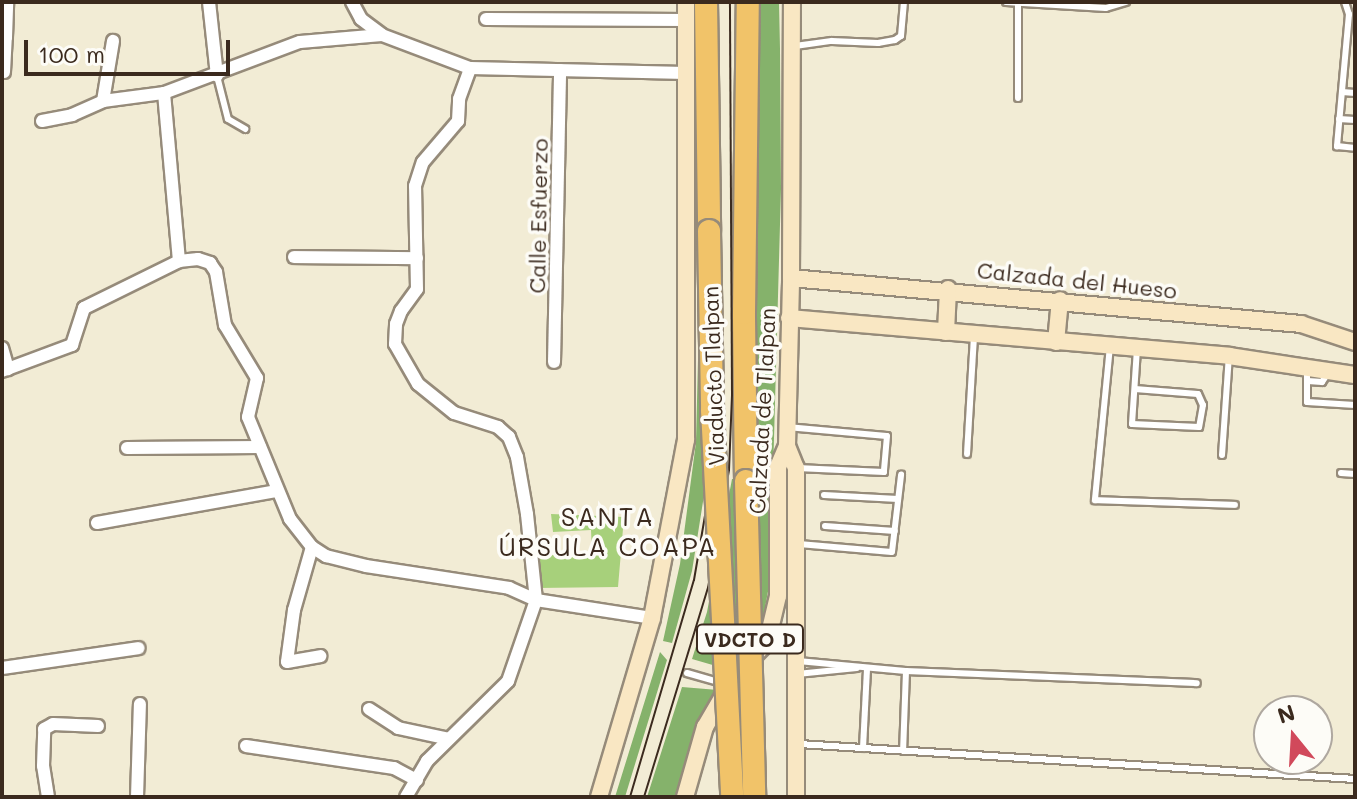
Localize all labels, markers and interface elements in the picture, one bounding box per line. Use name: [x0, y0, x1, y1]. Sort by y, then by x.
scale bar: [28, 24, 234, 74]
text: 100 m: [38, 38, 105, 69]
street label: Calle Esfuerzo: [523, 138, 553, 294]
street label: Calzada del Hueso: [976, 256, 1178, 304]
street label: Viaducto Tlalpan: [697, 286, 729, 466]
street label: Calzada de Tlalpan: [743, 307, 781, 515]
district label: SANTA ÚRSULA COAPA: [499, 501, 717, 562]
road number: VDCTO D: [694, 623, 806, 655]
north arrow: [1253, 695, 1333, 775]
text: N: [1274, 697, 1298, 730]

